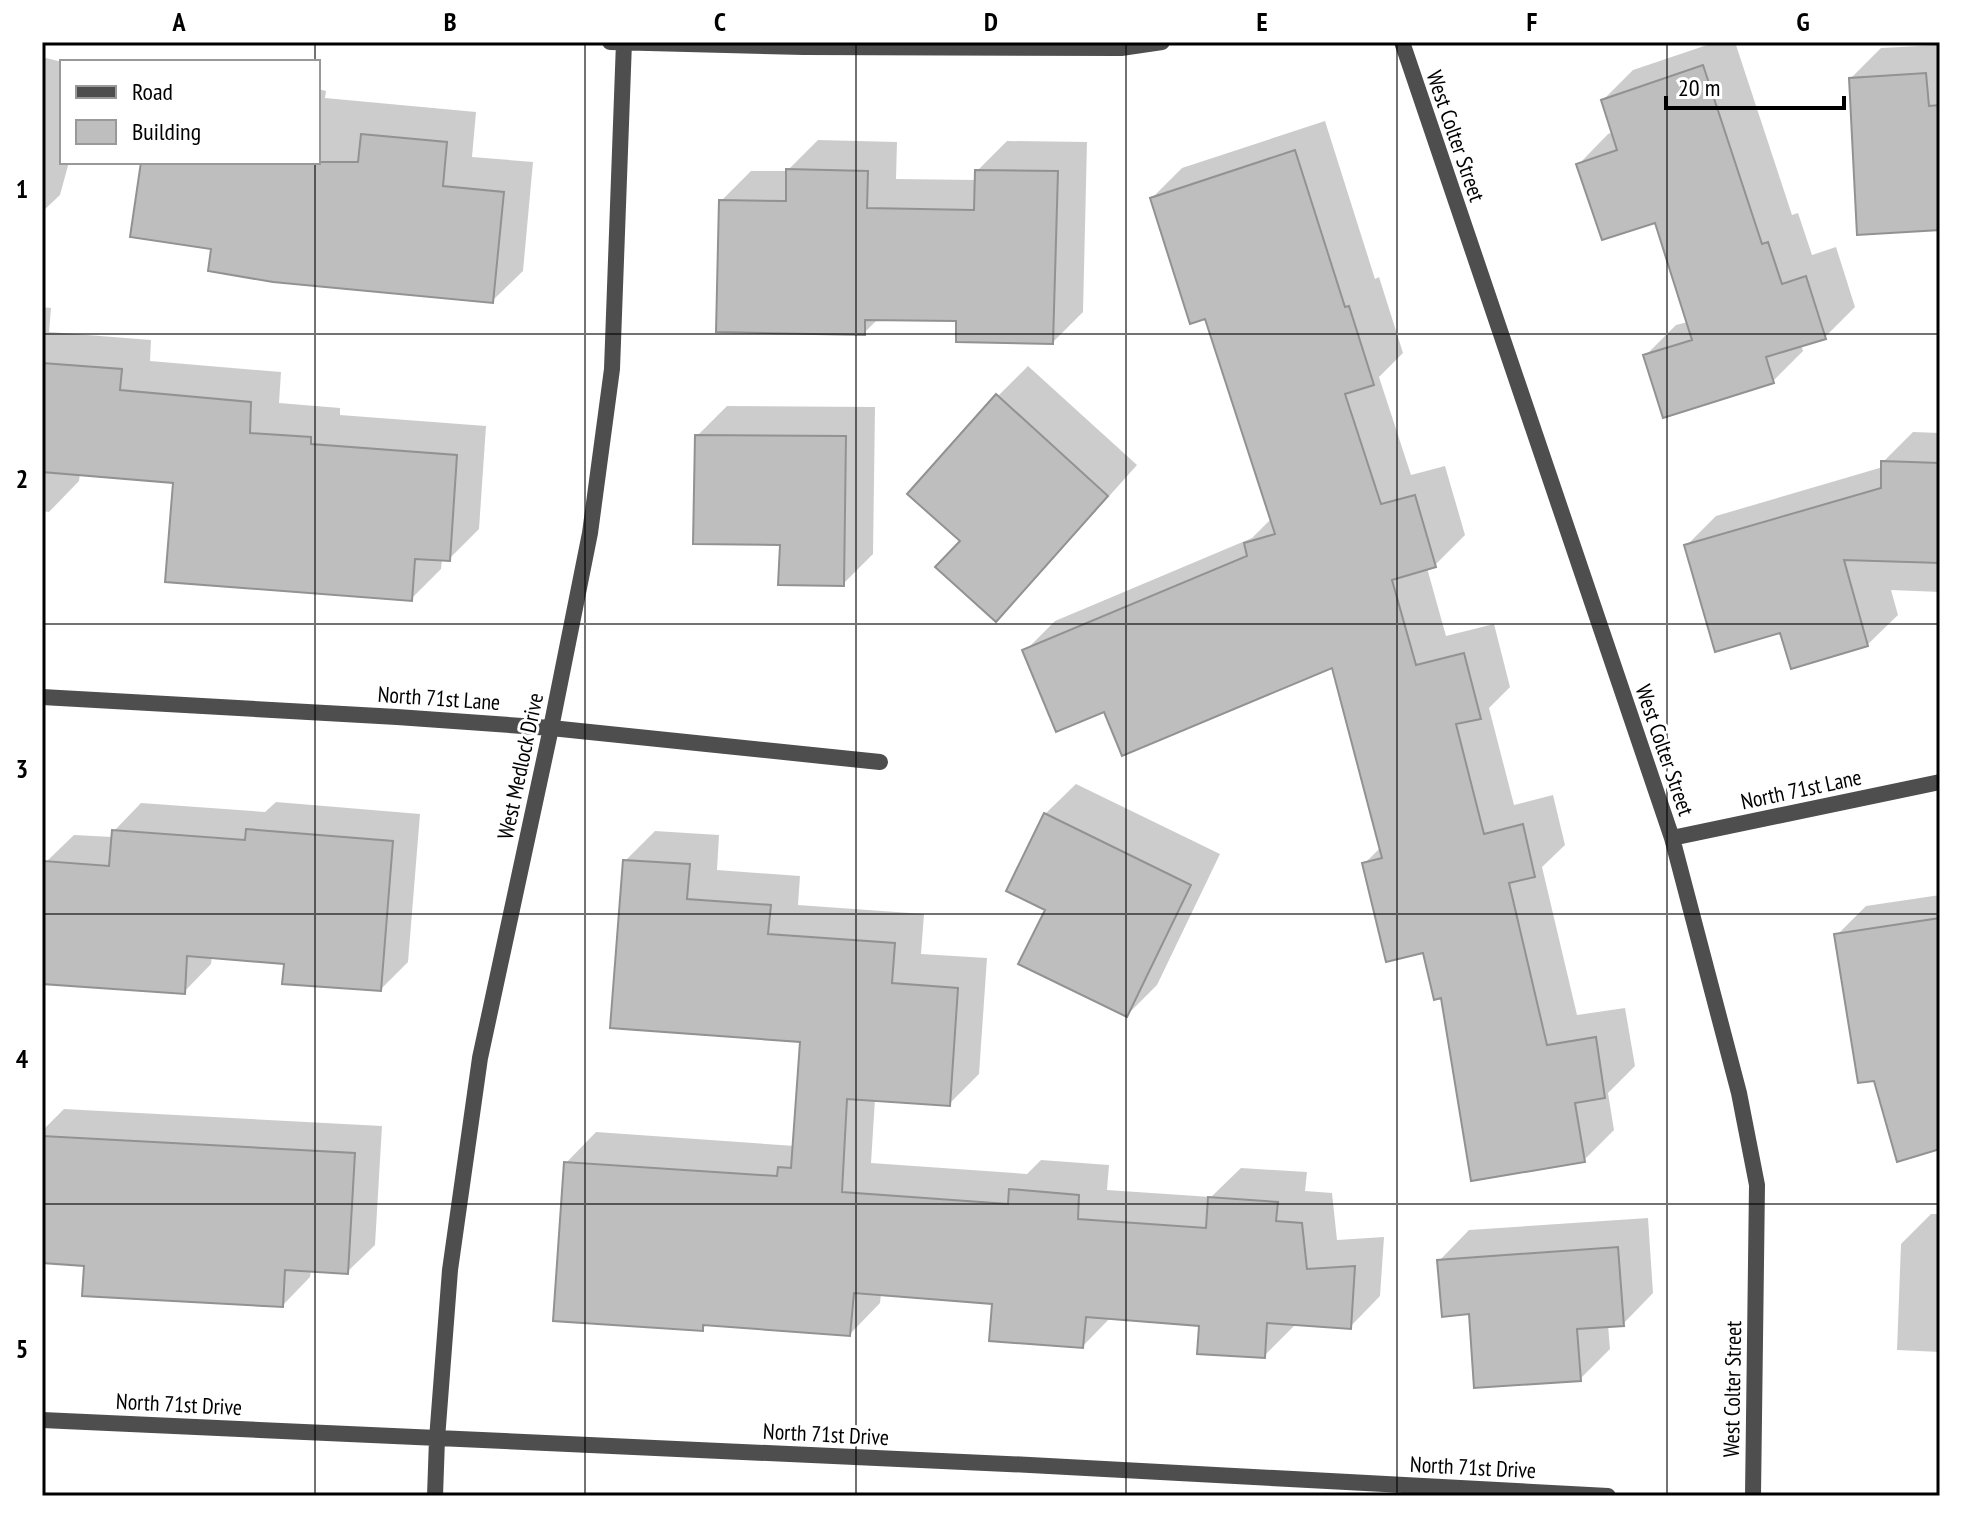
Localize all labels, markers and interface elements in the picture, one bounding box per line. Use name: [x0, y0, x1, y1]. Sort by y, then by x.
text: A: [171, 5, 186, 38]
text: B: [444, 5, 457, 38]
text: C: [714, 5, 726, 38]
text: D: [984, 5, 998, 38]
text: E: [1256, 5, 1268, 38]
text: F: [1527, 5, 1538, 38]
text: G: [1796, 5, 1810, 38]
legend: [60, 60, 320, 164]
scale bar: [1666, 60, 1844, 110]
street label: West Colter Street: [1421, 67, 1491, 205]
text: 20 m: [1678, 72, 1720, 103]
text: Road: [132, 76, 173, 107]
text: Building: [132, 116, 201, 147]
text: 1: [16, 172, 28, 205]
text: 2: [16, 462, 28, 495]
street label: North 71st Lane: [377, 680, 501, 716]
street label: West Colter Street: [1630, 681, 1700, 819]
street label: West Medlock Drive: [491, 690, 549, 842]
text: 3: [16, 752, 28, 785]
street label: North 71st Lane: [1738, 763, 1864, 815]
text: 4: [16, 1042, 29, 1075]
street label: West Colter Street: [1717, 1321, 1747, 1457]
text: 5: [16, 1332, 28, 1365]
street label: North 71st Drive: [115, 1387, 243, 1421]
street label: North 71st Drive: [762, 1417, 890, 1451]
street label: North 71st Drive: [1409, 1450, 1537, 1484]

